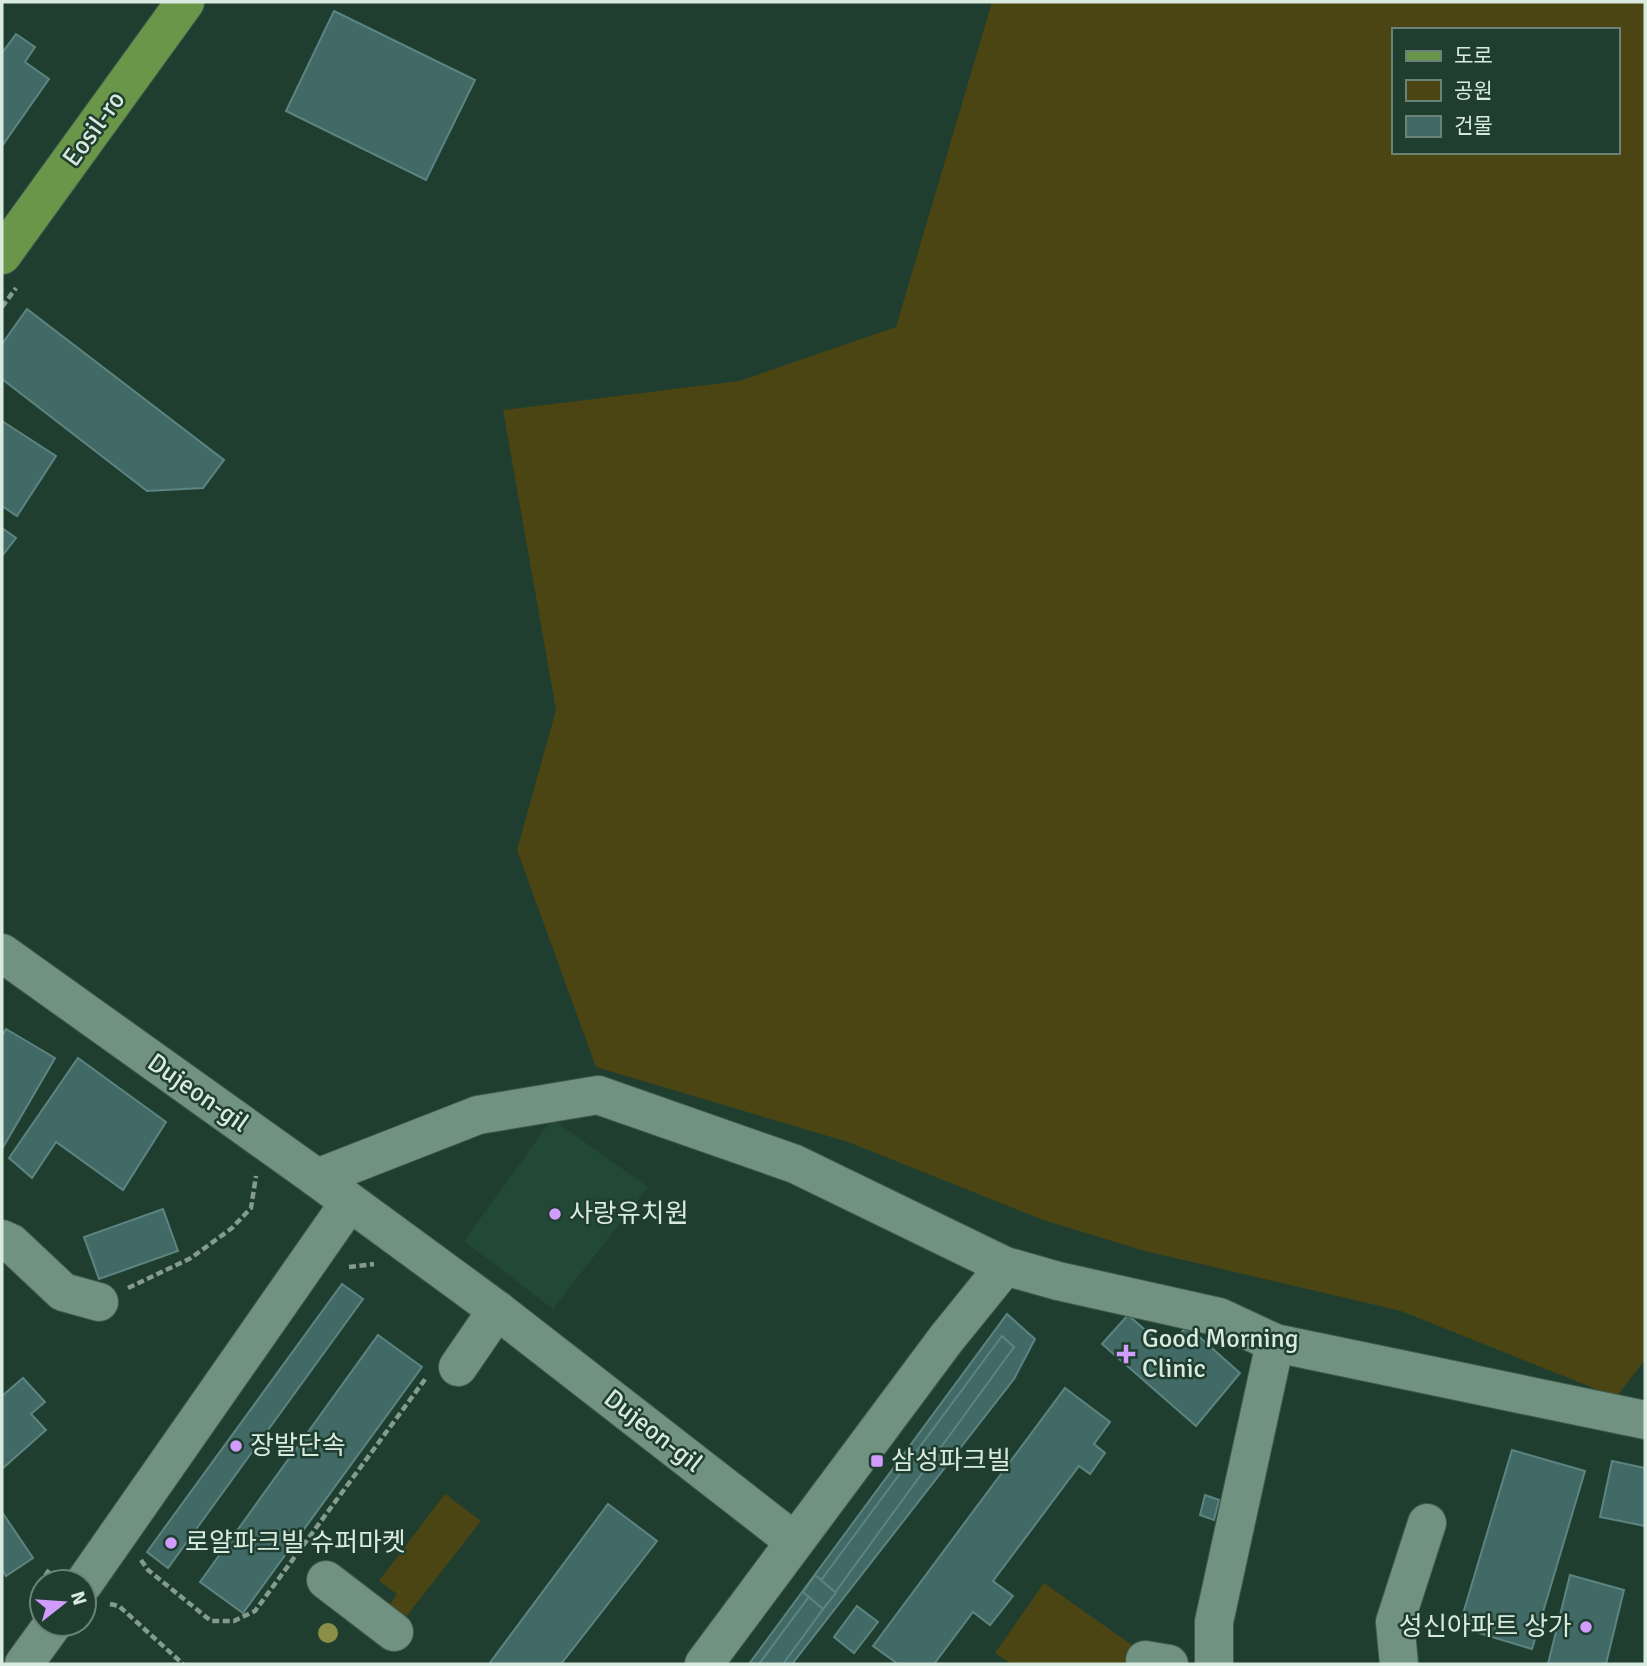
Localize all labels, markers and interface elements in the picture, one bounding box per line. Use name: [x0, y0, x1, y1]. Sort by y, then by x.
legend: [1392, 28, 1619, 154]
text: 도로: [1454, 43, 1493, 69]
text: 공원: [1454, 78, 1493, 104]
street label: Eosil-ro: [56, 85, 132, 173]
text: 건물: [1454, 113, 1493, 139]
street label: Dujeon-gil: [141, 1047, 255, 1139]
place label: 사랑유치원: [569, 1198, 689, 1230]
marker: 사랑유치원: [547, 1206, 563, 1222]
place label: Good Morning Clinic: [1142, 1323, 1298, 1385]
marker: Good Morning Clinic: [1116, 1344, 1136, 1364]
street label: Dujeon-gil: [597, 1383, 709, 1479]
place label: 장발단속: [250, 1430, 346, 1462]
marker: 장발단속: [228, 1438, 244, 1454]
place label: 삼성파크빌: [891, 1445, 1011, 1477]
marker: 삼성파크빌: [869, 1453, 885, 1469]
place label: 로얄파크빌 슈퍼마켓: [185, 1527, 406, 1559]
marker: 로얄파크빌 슈퍼마켓: [163, 1535, 179, 1551]
north arrow: [28, 1568, 98, 1638]
text: N: [65, 1588, 92, 1608]
place label: 성신아파트 상가: [1399, 1611, 1572, 1643]
marker: 성신아파트 상가: [1578, 1619, 1594, 1635]

